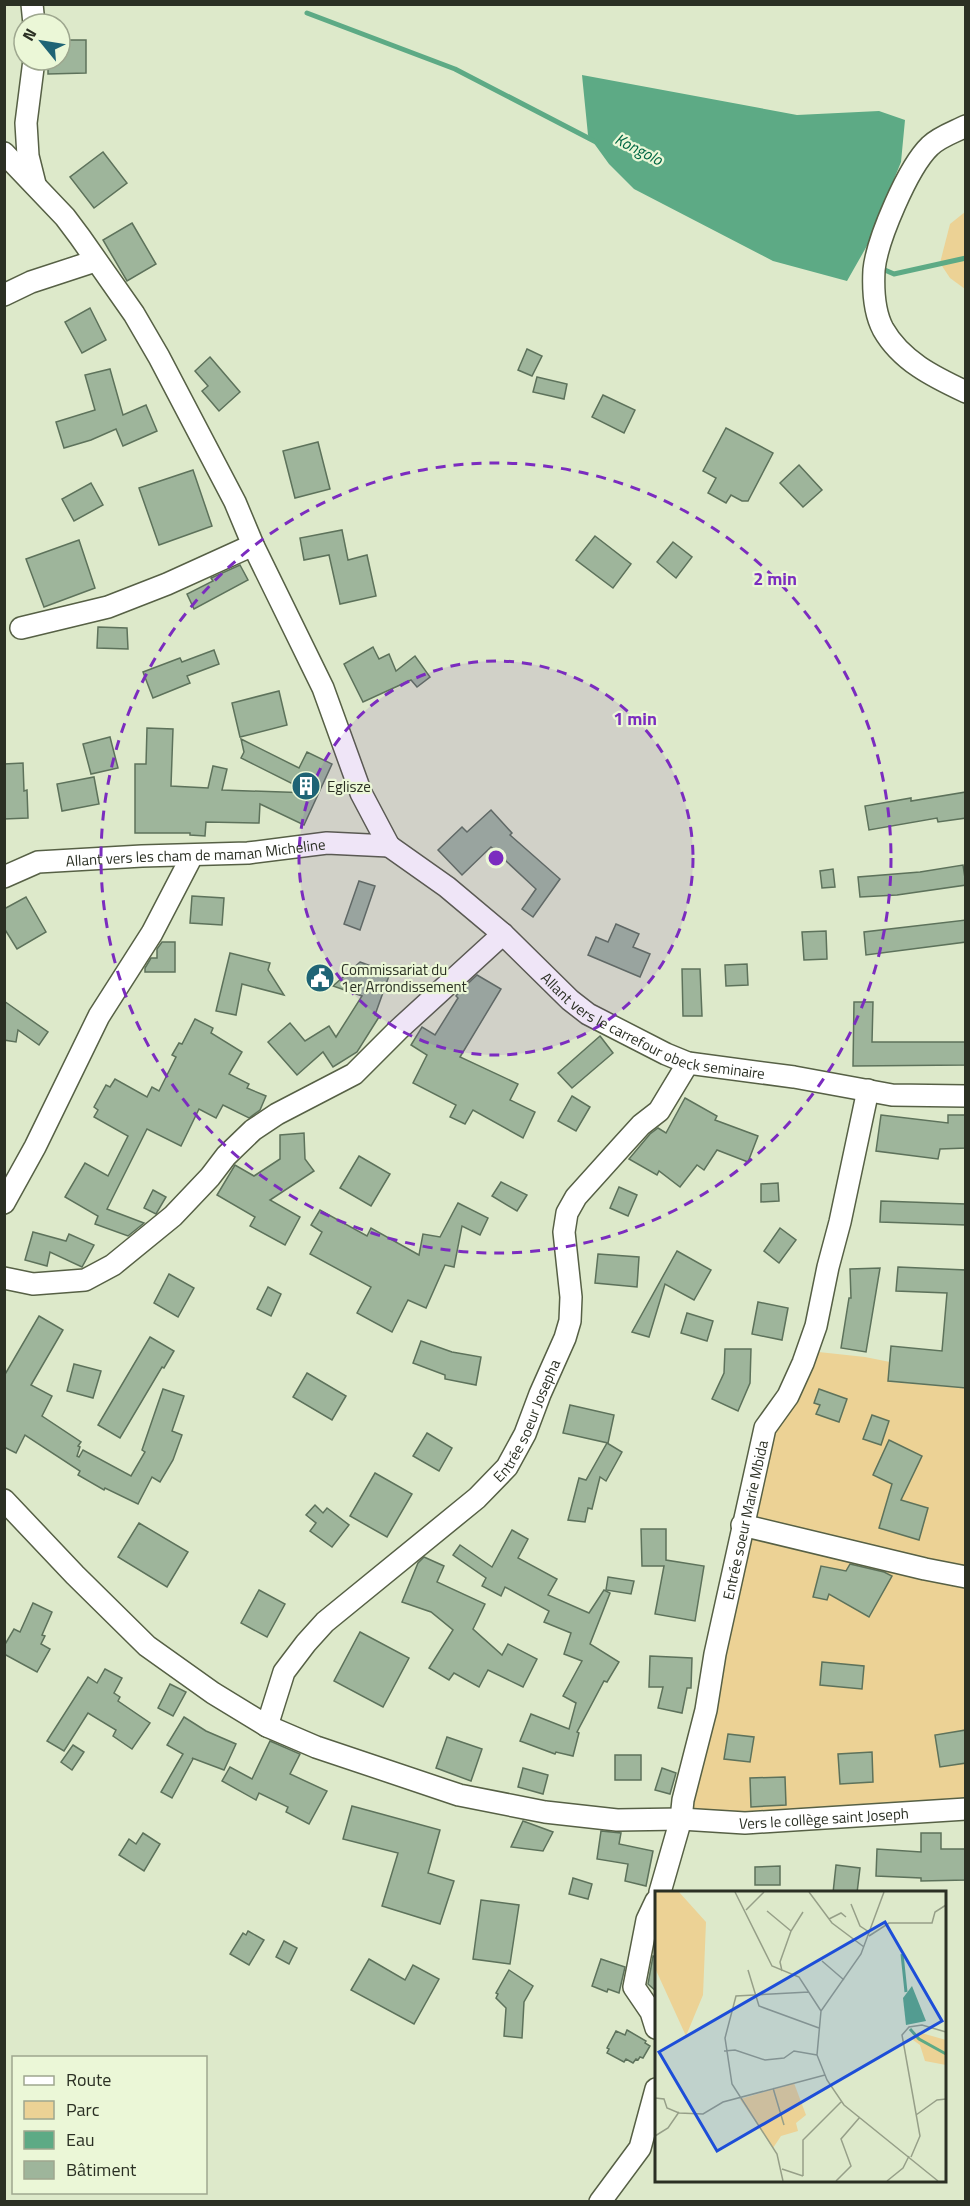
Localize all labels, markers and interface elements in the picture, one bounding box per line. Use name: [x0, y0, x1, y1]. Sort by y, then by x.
north arrow: [12, 12, 72, 72]
text: N: [16, 24, 42, 45]
water label: Kongolo: [611, 127, 668, 172]
text: 2 min: [753, 565, 797, 592]
text: 1 min: [613, 705, 657, 732]
building icon: Eglisze: [290, 770, 322, 802]
place label: Eglisze: [327, 775, 371, 798]
street label: Allant vers les cham de maman Micheline: [65, 832, 327, 872]
centre of rings: [486, 848, 506, 868]
place label: Commissariat du 1er Arrondissement: [341, 958, 467, 998]
public building icon: Commissariat du 1er Arrondissement: [304, 962, 336, 994]
street label: Allant vers le carrefour obeck seminaire: [536, 966, 766, 1085]
street label: Entrée soeur Josepha: [487, 1355, 566, 1487]
street label: Entrée soeur Marie Mbida: [716, 1437, 774, 1602]
street label: Vers le collège saint Joseph: [738, 1801, 909, 1835]
inset map: [655, 1891, 946, 2182]
legend: [12, 2056, 207, 2194]
text: Route: [66, 2066, 111, 2093]
text: Parc: [66, 2096, 100, 2123]
text: Eau: [66, 2126, 95, 2153]
text: Bâtiment: [66, 2156, 137, 2183]

